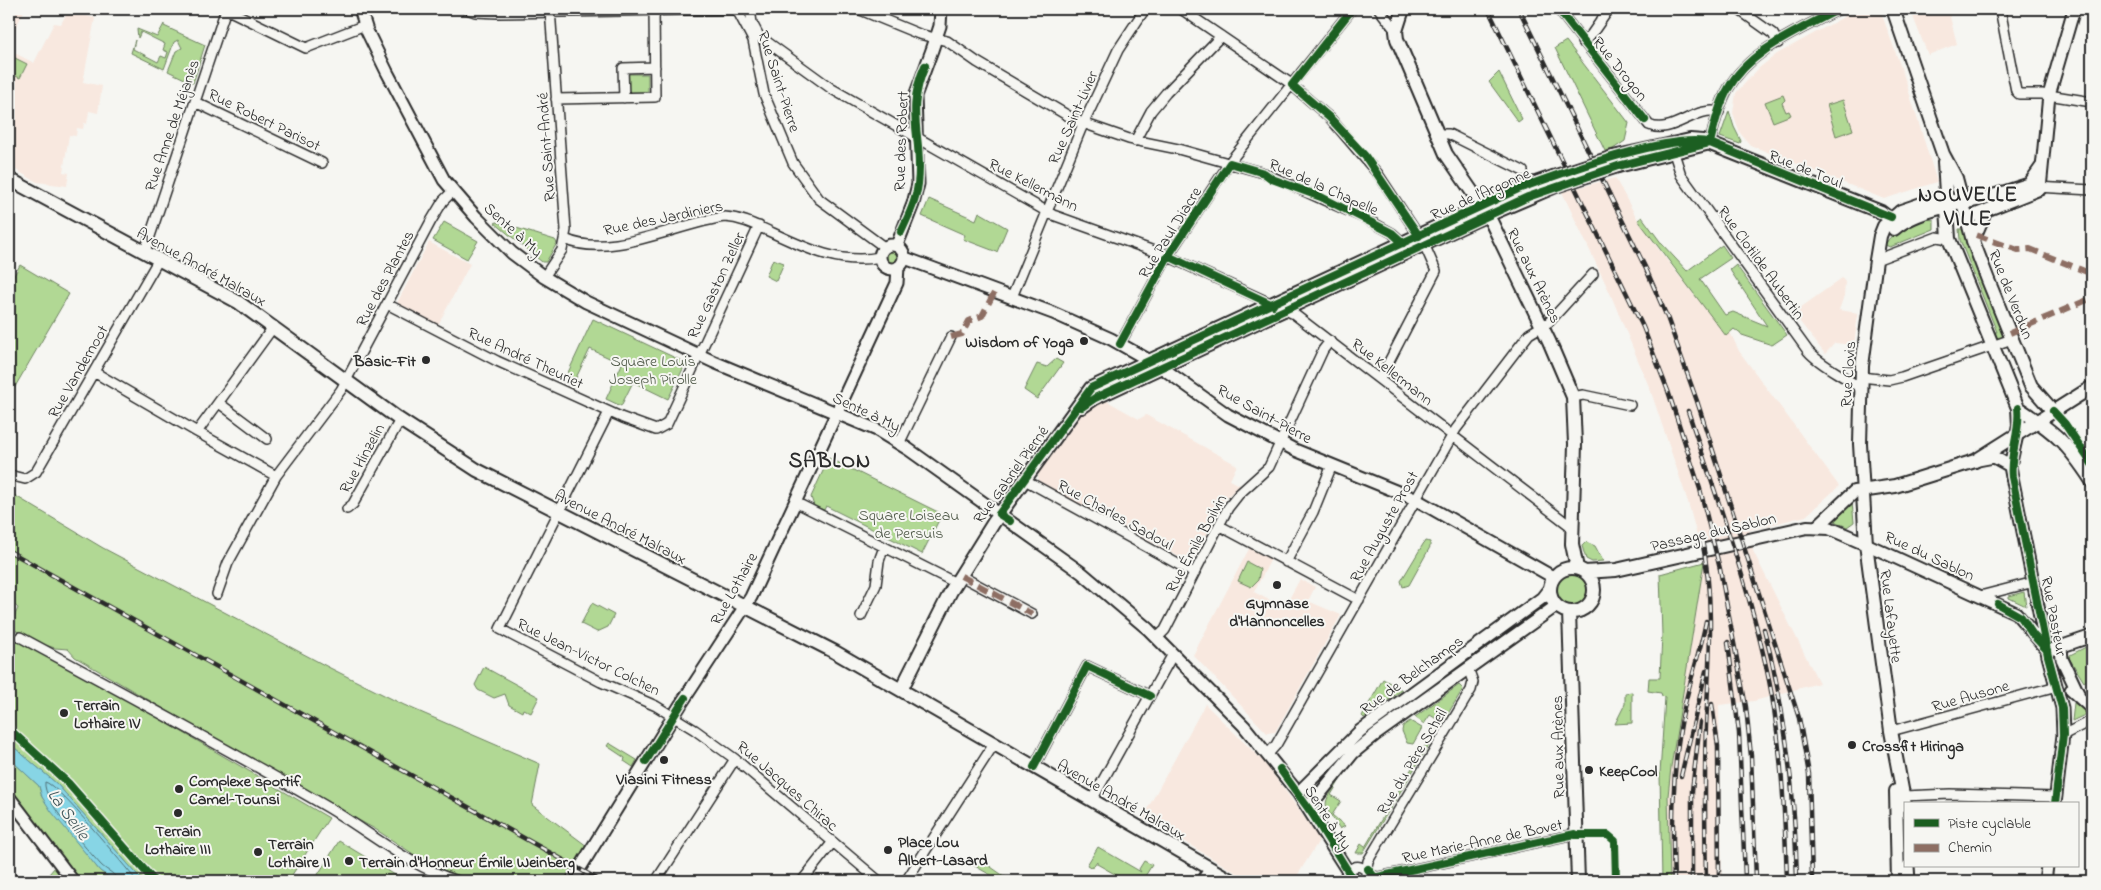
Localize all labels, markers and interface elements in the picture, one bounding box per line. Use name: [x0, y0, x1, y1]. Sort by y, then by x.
street label: Rue Saint-Pierre: [750, 28, 806, 136]
street label: Rue Drogon: [1586, 32, 1653, 107]
street label: Rue Anne de Méjanès: [139, 56, 207, 195]
street label: Rue Saint-Livier: [1042, 67, 1105, 168]
street label: Rue Robert Parisot: [204, 83, 325, 159]
street label: Rue des Robert: [888, 90, 916, 191]
street label: Rue Saint-André: [531, 91, 563, 202]
street label: Rue de Toul: [1765, 144, 1846, 196]
street label: Rue Kellermann: [984, 153, 1082, 219]
street label: Rue de la Chapelle: [1264, 153, 1383, 223]
street label: Rue de l'Argonne: [1427, 162, 1535, 228]
district label: NOUVELLE VILLE: [1918, 181, 2018, 235]
street label: Rue Paul Diacre: [1133, 182, 1209, 284]
street label: Rue des Jardiniers: [601, 195, 725, 243]
street label: Sente à My: [478, 197, 548, 264]
street label: Rue Clotilde Aubertin: [1711, 201, 1810, 325]
street label: Avenue André Malraux: [132, 222, 271, 314]
street label: Rue aux Arènes: [1500, 224, 1567, 328]
street label: Rue des Plantes: [350, 227, 421, 331]
street label: Rue Gaston Zeller: [682, 228, 752, 343]
street label: Rue de Verdun: [1981, 246, 2039, 343]
street label: Rue Vandernoot: [42, 320, 115, 423]
street label: Rue André Theuriet: [463, 321, 588, 396]
place label: Wisdom of Yoga: [965, 331, 1074, 356]
street label: Rue Kellermann: [1346, 333, 1438, 412]
marker: Wisdom of Yoga: [1078, 335, 1090, 347]
street label: Rue Clovis: [1835, 340, 1863, 408]
place label: Basic-Fit: [353, 350, 417, 374]
park label: Square Louis Joseph Pirolle: [609, 350, 698, 392]
marker: Basic-Fit: [420, 354, 432, 366]
street label: Rue Saint-Pierre: [1212, 379, 1317, 451]
street label: Sente à My: [828, 387, 904, 439]
street label: Rue Hinzelin: [334, 420, 392, 498]
street label: Rue Gabriel Pierné: [968, 420, 1056, 529]
district label: SABLON: [789, 447, 871, 477]
street label: Rue Auguste Prost: [1344, 466, 1426, 587]
street label: Rue Charles Sadoul: [1053, 474, 1178, 558]
street label: Avenue André Malraux: [550, 484, 690, 572]
street label: Rue Émile Boilvin: [1160, 490, 1234, 598]
park label: Square Loiseau de Persuis: [859, 504, 959, 546]
street label: Passage du Sablon: [1648, 507, 1779, 559]
street label: Rue du Sablon: [1880, 525, 1978, 588]
street label: Rue Lothaire: [705, 547, 765, 630]
street label: Rue Lafayette: [1872, 568, 1908, 665]
street label: Rue Pasteur: [2034, 574, 2073, 658]
marker: Gymnase d'Hannoncelles: [1271, 579, 1283, 591]
place label: Gymnase d'Hannoncelles: [1229, 592, 1325, 634]
street label: Rue Jean-Victor Colchen: [512, 613, 664, 703]
street label: Rue de Belchamps: [1356, 630, 1469, 721]
street label: Rue Ausone: [1929, 674, 2013, 719]
place label: Terrain Lothaire IV: [74, 694, 141, 736]
street label: Rue aux Arènes: [1546, 695, 1572, 799]
street label: Rue du Père Scheil: [1371, 704, 1454, 820]
marker: Terrain Lothaire IV: [58, 707, 70, 719]
place label: Crossfit Hiringa: [1862, 735, 1964, 760]
street label: Rue Jacques Chirac: [731, 736, 843, 838]
marker: Crossfit Hiringa: [1846, 739, 1858, 751]
marker: Viasini Fitness: [658, 754, 670, 766]
street label: Avenue André Malraux: [1052, 754, 1190, 848]
place label: KeepCool: [1599, 760, 1658, 784]
marker: KeepCool: [1583, 764, 1595, 776]
place label: Viasini Fitness: [615, 768, 712, 792]
place label: Complexe sportif Camel-Tounsi: [189, 770, 301, 812]
street label: Sente à My: [1297, 781, 1357, 855]
marker: Complexe sportif Camel-Tounsi: [173, 783, 185, 795]
water label: La Seille: [40, 784, 95, 847]
legend: [1904, 802, 2078, 868]
marker: Terrain Lothaire III: [172, 807, 184, 819]
street label: Rue Marie-Anne de Bovet: [1400, 813, 1566, 871]
text: Piste cyclable: [1948, 813, 2031, 836]
place label: Terrain Lothaire III: [145, 820, 211, 862]
place label: Place Lou Albert-Lasard: [898, 831, 988, 873]
place label: Terrain Lothaire II: [268, 833, 331, 875]
text: Chemin: [1948, 837, 1992, 859]
marker: Place Lou Albert-Lasard: [882, 844, 894, 856]
marker: Terrain Lothaire II: [252, 846, 264, 858]
place label: Terrain d'Honneur Émile Weinberg: [359, 851, 575, 876]
marker: Terrain d'Honneur Émile Weinberg: [343, 855, 355, 867]

